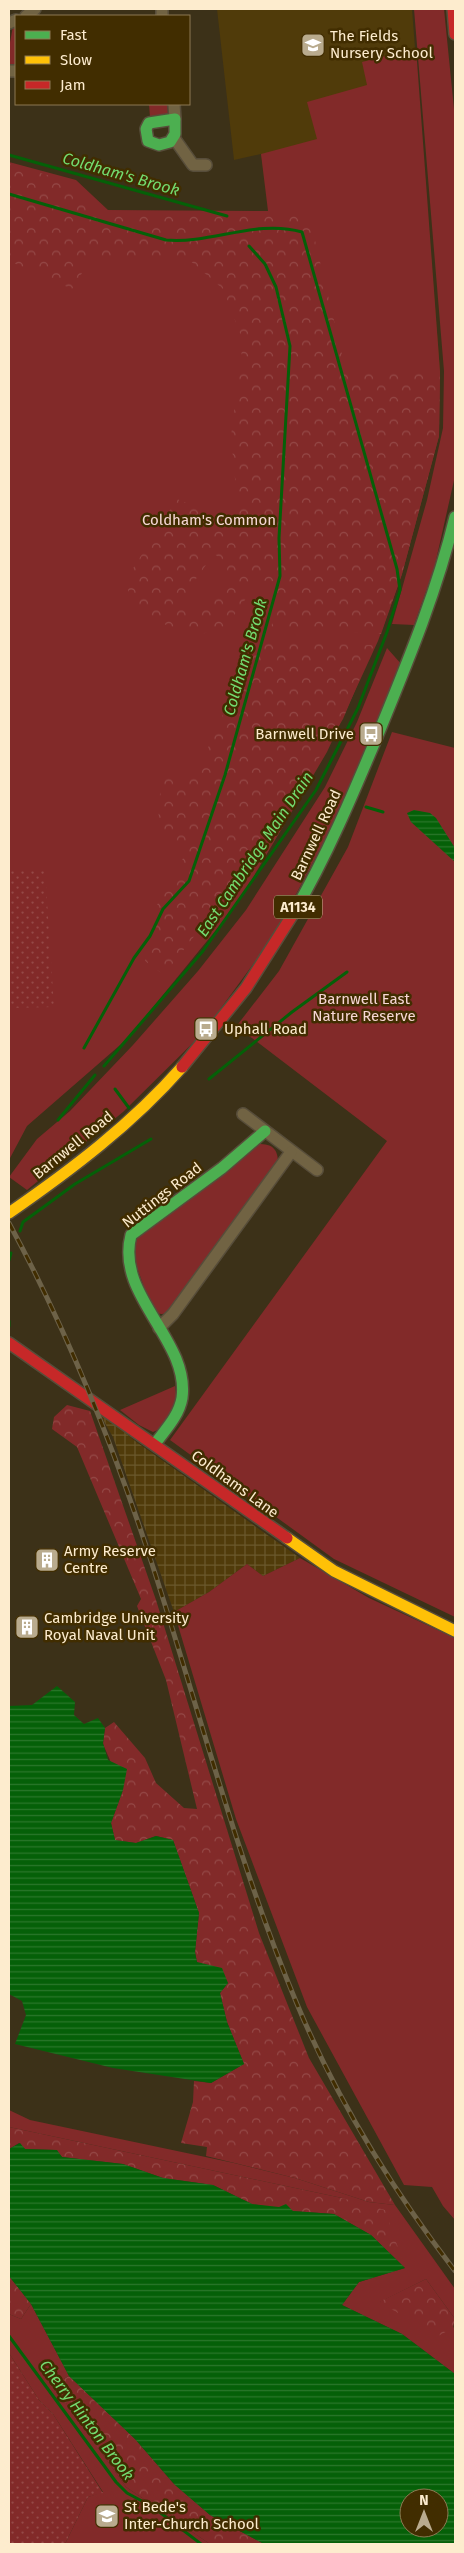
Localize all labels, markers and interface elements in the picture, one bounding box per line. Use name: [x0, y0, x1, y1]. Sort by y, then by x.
legend: [15, 15, 190, 105]
text: Fast: [60, 26, 87, 44]
place label: The Fields Nursery School: [330, 27, 434, 62]
school or university icon: The Fields Nursery School: [300, 32, 326, 58]
text: Slow: [60, 51, 92, 69]
text: Jam: [60, 76, 86, 94]
water label: Coldham's Brook: [60, 148, 182, 200]
park label: Coldham's Common: [142, 511, 276, 529]
water label: Coldham's Brook: [219, 596, 271, 718]
bus stop icon: Barnwell Drive: [358, 721, 384, 747]
place label: Barnwell Drive: [255, 725, 354, 743]
water label: East Cambridge Main Drain: [193, 768, 317, 940]
street label: Barnwell Road: [287, 787, 345, 883]
road number: A1134: [274, 896, 322, 919]
park label: Barnwell East Nature Reserve: [312, 990, 416, 1025]
bus stop icon: Uphall Road: [193, 1016, 219, 1042]
place label: Uphall Road: [224, 1020, 307, 1038]
street label: Barnwell Road: [29, 1107, 117, 1183]
street label: Nuttings Road: [119, 1158, 205, 1232]
street label: Coldhams Lane: [188, 1446, 282, 1522]
place label: Army Reserve Centre: [64, 1542, 156, 1577]
building icon: Army Reserve Centre: [34, 1547, 60, 1573]
place label: Cambridge University Royal Naval Unit: [44, 1609, 189, 1644]
building icon: Cambridge University Royal Naval Unit: [14, 1614, 40, 1640]
water label: Cherry Hinton Brook: [36, 2356, 139, 2484]
north arrow: [399, 2488, 449, 2538]
text: N: [419, 2492, 429, 2509]
place label: St Bede's Inter-Church School: [124, 2498, 260, 2533]
school or university icon: St Bede's Inter-Church School: [94, 2503, 120, 2529]

